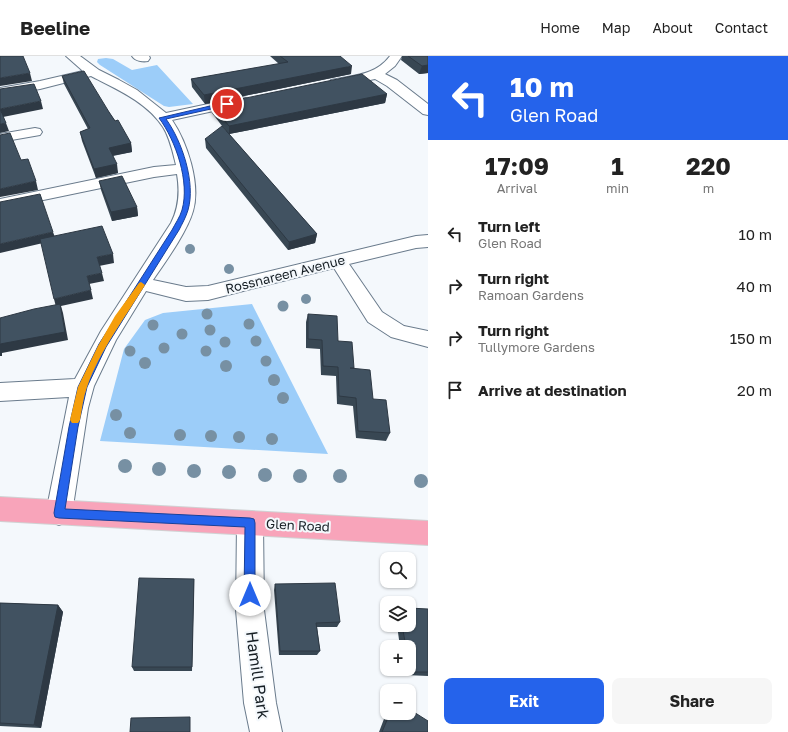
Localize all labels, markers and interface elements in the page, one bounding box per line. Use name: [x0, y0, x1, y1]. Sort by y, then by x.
text: Beeline: [20, 16, 90, 39]
text: Home: [540, 19, 580, 36]
text: Map: [602, 19, 630, 36]
text: About: [652, 19, 693, 36]
text: Contact: [715, 19, 768, 36]
text: 10 m: [510, 70, 574, 103]
icon: left: [444, 72, 496, 124]
pin: [210, 87, 244, 121]
icon: arrive: [216, 93, 238, 115]
text: Glen Road: [510, 104, 598, 126]
text: 17:09: [485, 151, 549, 180]
text: 1: [611, 151, 624, 180]
text: 220: [686, 151, 731, 180]
text: Arrival: [497, 180, 537, 196]
text: min: [606, 180, 629, 196]
text: m: [703, 180, 714, 196]
text: Turn left: [478, 217, 540, 235]
icon: left: [444, 223, 466, 245]
text: 10 m: [738, 225, 772, 243]
text: Glen Road: [478, 235, 542, 251]
street label: Rossnareen Avenue: [223, 251, 347, 297]
text: Turn right: [478, 269, 549, 287]
icon: right: [444, 275, 466, 297]
text: 40 m: [737, 277, 772, 295]
text: Ramoan Gardens: [478, 287, 584, 303]
text: Turn right: [478, 321, 549, 339]
icon: right: [444, 327, 466, 349]
text: 150 m: [730, 329, 772, 347]
text: Tullymore Gardens: [478, 339, 595, 355]
icon: arrive: [444, 379, 466, 401]
text: Arrive at destination: [478, 381, 627, 399]
text: 20 m: [737, 381, 772, 399]
street label: Glen Road: [266, 515, 330, 535]
map controls: [380, 552, 416, 720]
button: search: [380, 552, 416, 588]
position arrow: [229, 574, 271, 616]
button: layers: [380, 596, 416, 632]
street label: Hamill Park: [242, 630, 274, 720]
button: +: [380, 640, 416, 676]
button: Exit: [444, 678, 604, 724]
button: Share: [612, 678, 772, 724]
button: −: [380, 684, 416, 720]

